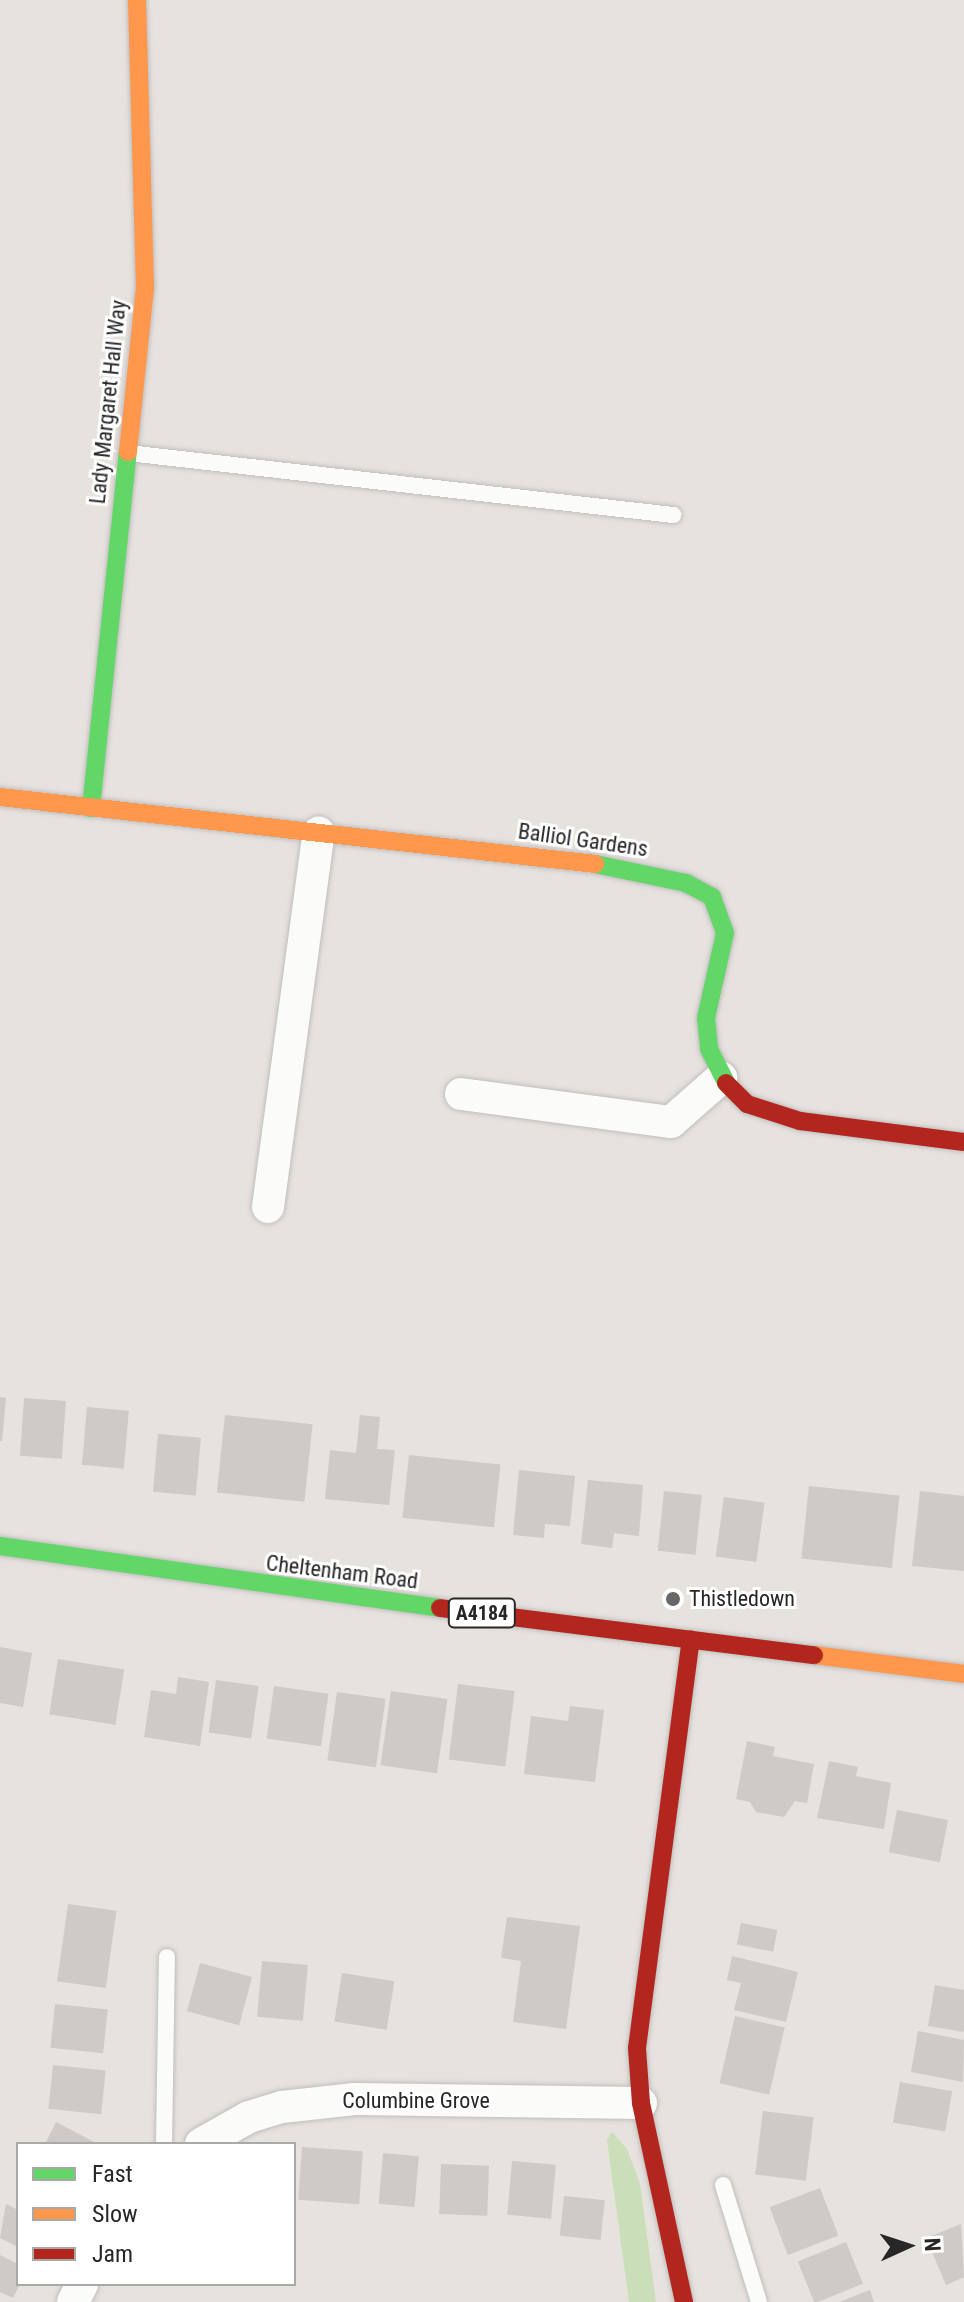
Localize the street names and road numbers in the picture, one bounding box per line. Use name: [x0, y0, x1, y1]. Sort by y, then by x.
street label: Lady Margaret Hall Way: [84, 299, 132, 505]
street label: Balliol Gardens: [516, 818, 650, 862]
street label: Cheltenham Road: [265, 1550, 419, 1594]
road number: A4184: [446, 1597, 518, 1629]
street label: Columbine Grove: [342, 2088, 490, 2114]

